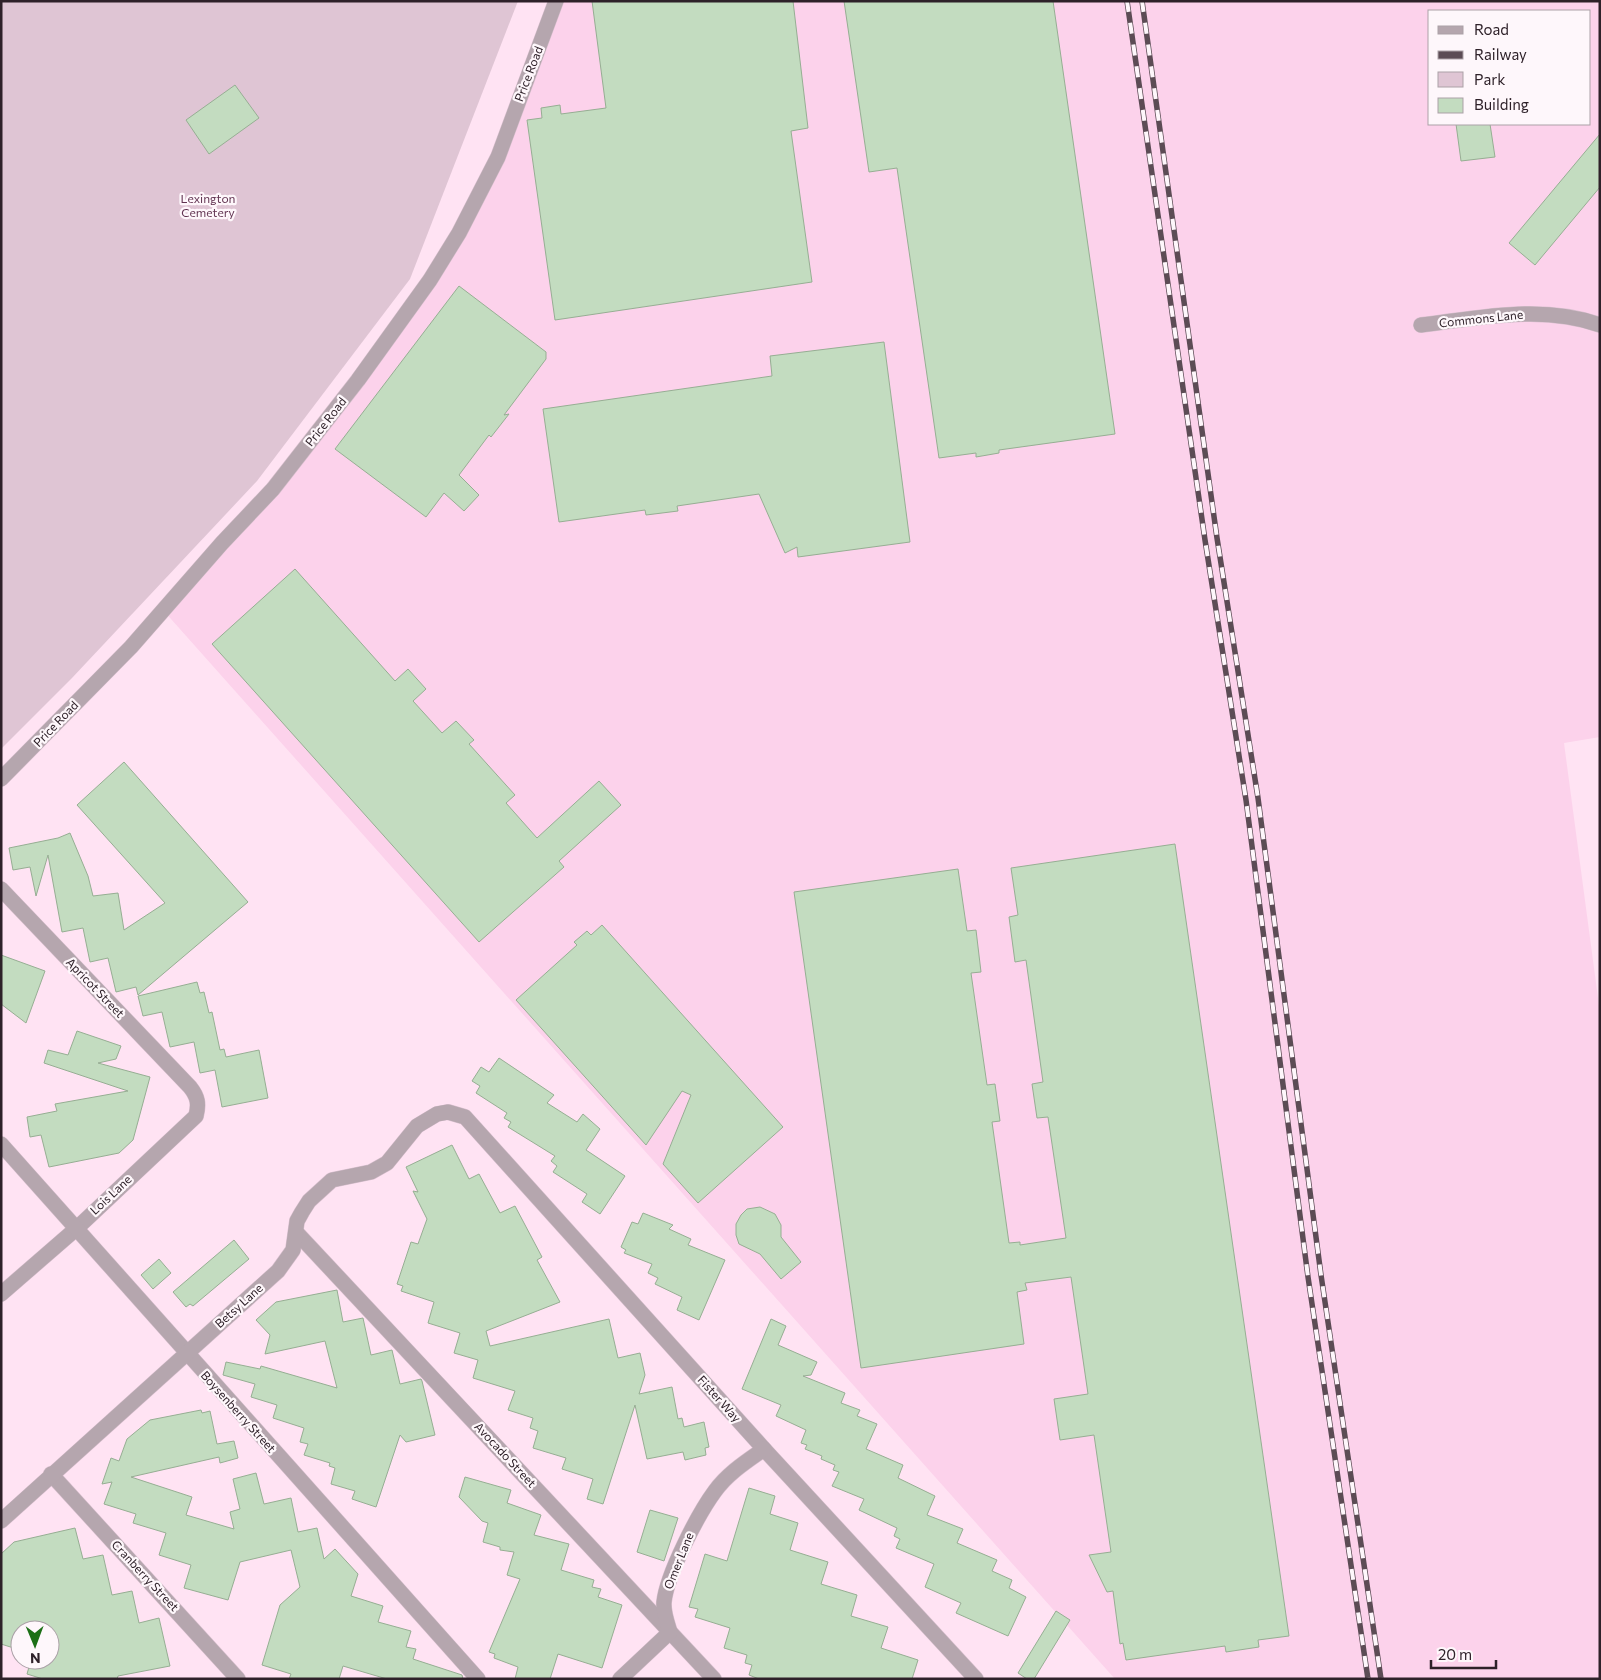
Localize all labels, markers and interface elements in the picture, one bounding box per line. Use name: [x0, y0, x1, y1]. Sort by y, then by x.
legend: [1428, 10, 1591, 125]
text: Road: [1474, 20, 1509, 38]
street label: Price Road: [511, 44, 545, 103]
text: Railway: [1474, 45, 1527, 63]
text: Park: [1474, 70, 1505, 88]
text: Building: [1474, 95, 1529, 113]
park label: Lexington Cemetery: [181, 191, 235, 219]
street label: Commons Lane: [1438, 307, 1524, 329]
street label: Price Road: [302, 394, 349, 449]
street label: Price Road: [30, 698, 81, 749]
street label: Apricot Street: [64, 955, 128, 1020]
street label: Lois Lane: [87, 1172, 134, 1217]
street label: Betsy Lane: [212, 1280, 265, 1330]
street label: Boysenberry Street: [198, 1368, 279, 1455]
street label: Fister Way: [695, 1372, 744, 1424]
street label: Avocado Street: [472, 1419, 539, 1490]
street label: Omer Lane: [660, 1530, 696, 1591]
street label: Cranberry Street: [109, 1537, 182, 1614]
north arrow: [10, 1620, 60, 1670]
scale bar: [1431, 1638, 1496, 1670]
text: 20 m: [1438, 1645, 1472, 1663]
text: N: [30, 1650, 41, 1667]

